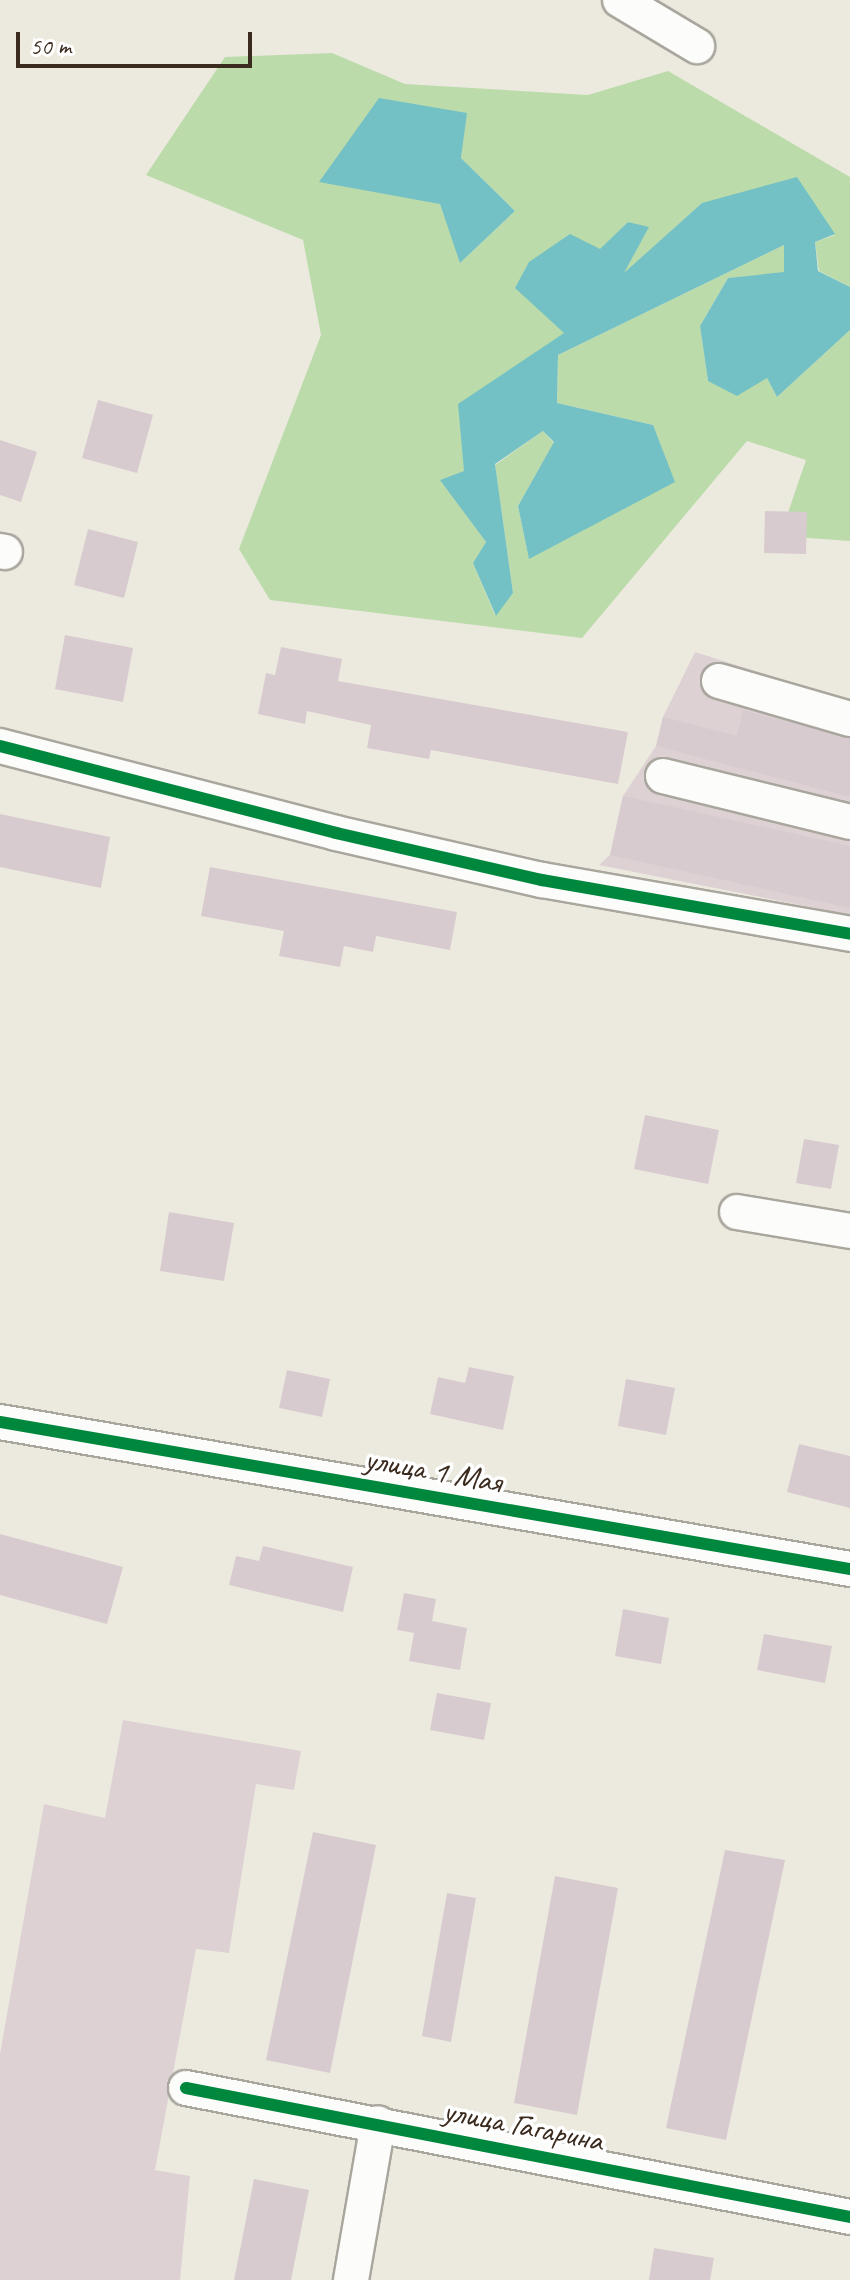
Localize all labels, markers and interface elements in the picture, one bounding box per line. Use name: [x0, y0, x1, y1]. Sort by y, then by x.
scale bar: [20, 16, 256, 66]
text: 50 m: [30, 31, 71, 61]
street label: улица 1 Мая: [362, 1440, 504, 1502]
street label: улица Гагарина: [439, 2092, 607, 2160]

